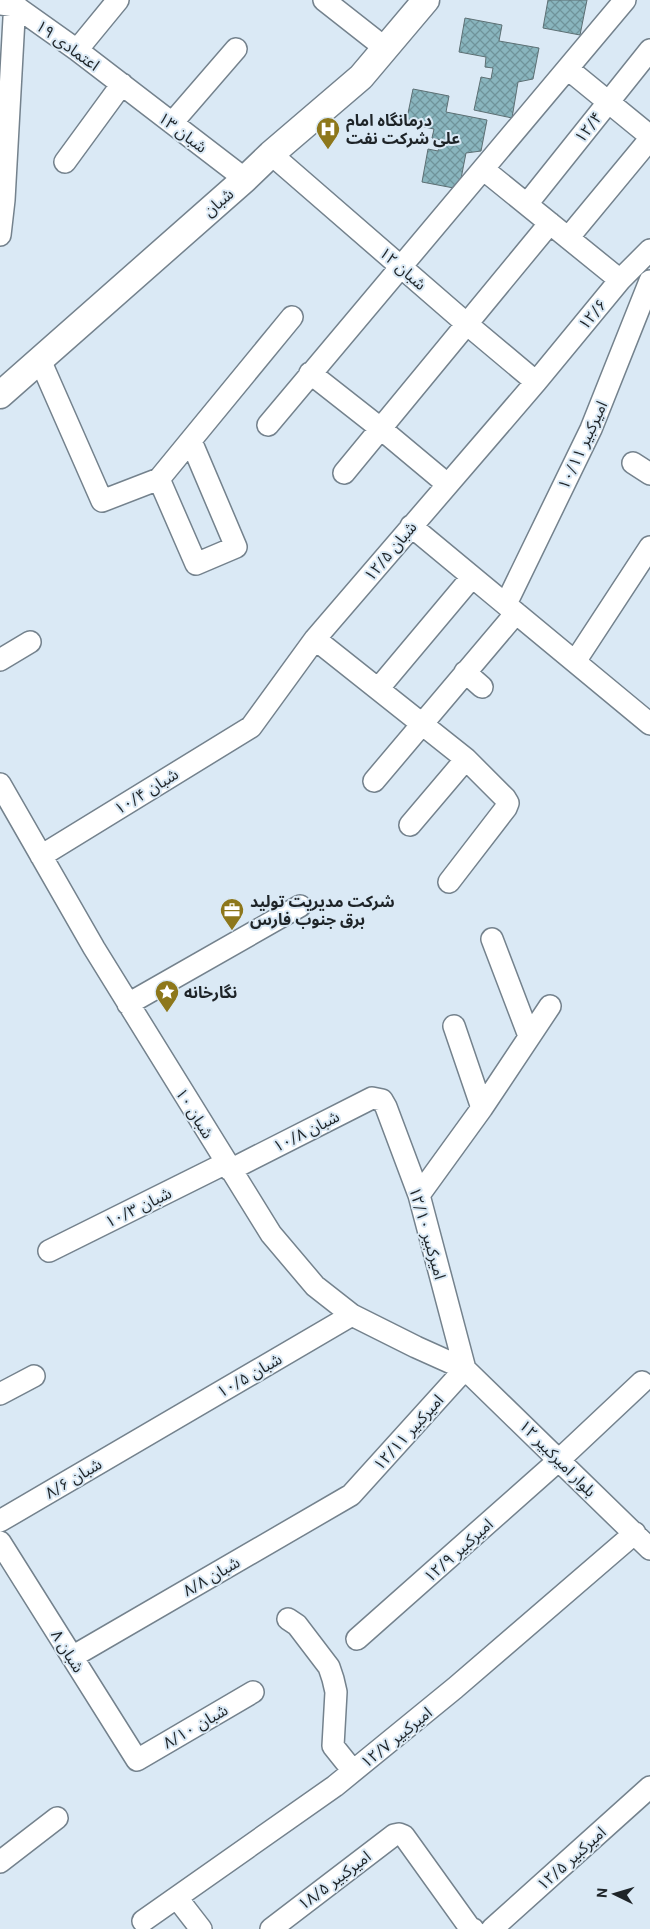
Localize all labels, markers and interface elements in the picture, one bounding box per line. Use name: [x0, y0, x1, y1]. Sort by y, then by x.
street label: ۱۹ اعتمادی: [32, 16, 103, 75]
street label: ۱۳ شبان: [155, 108, 211, 157]
street label: ۱۲/۴: [570, 108, 606, 147]
place label: درمانگاه امام علی شرکت نفت: [346, 111, 460, 148]
hospital icon: درمانگاه امام علی شرکت نفت: [315, 116, 341, 150]
street label: شبان: [199, 184, 237, 221]
street label: ۱۲ شبان: [375, 243, 430, 294]
street label: ۱۲/۶: [574, 295, 611, 333]
street label: ۱۰/۱۱ امیرکبیر: [554, 398, 611, 492]
street label: ۱۲/۵ شبان: [360, 518, 421, 585]
street label: ۱۰/۴ شبان: [111, 764, 182, 818]
place label: شرکت مدیریت تولید برق جنوب فارس: [250, 892, 395, 929]
office icon: شرکت مدیریت تولید برق جنوب فارس: [219, 897, 245, 931]
place icon: نگارخانه: [154, 979, 180, 1013]
place label: نگارخانه: [184, 983, 237, 1002]
street label: ۱۰ شبان: [172, 1085, 217, 1142]
street label: ۱۰/۸ شبان: [270, 1107, 342, 1156]
street label: ۱۰/۳ شبان: [102, 1183, 175, 1232]
street label: ۱۲/۱۰ امیرکبیر: [405, 1185, 450, 1282]
street label: ۱۰/۵ شبان: [213, 1349, 285, 1402]
street label: ۱۲/۱۱ امیرکبیر: [369, 1391, 447, 1474]
street label: ۱۲ بلوار امیرکبیر: [515, 1416, 600, 1501]
street label: ۸/۶ شبان: [42, 1454, 105, 1503]
street label: ۱۲/۹ امیرکبیر: [420, 1514, 497, 1586]
street label: ۸/۸ شبان: [179, 1553, 243, 1600]
street label: ۸ شبان: [47, 1626, 88, 1676]
street label: ۸/۱۰ شبان: [159, 1700, 231, 1753]
street label: ۱۲/۷ امیرکبیر: [357, 1703, 436, 1772]
street label: ۱۲/۵ امیرکبیر: [533, 1822, 610, 1894]
street label: ۱۸/۵ امیرکبیر: [294, 1847, 374, 1914]
north arrow: [590, 1869, 640, 1919]
text: N: [594, 1887, 610, 1898]

